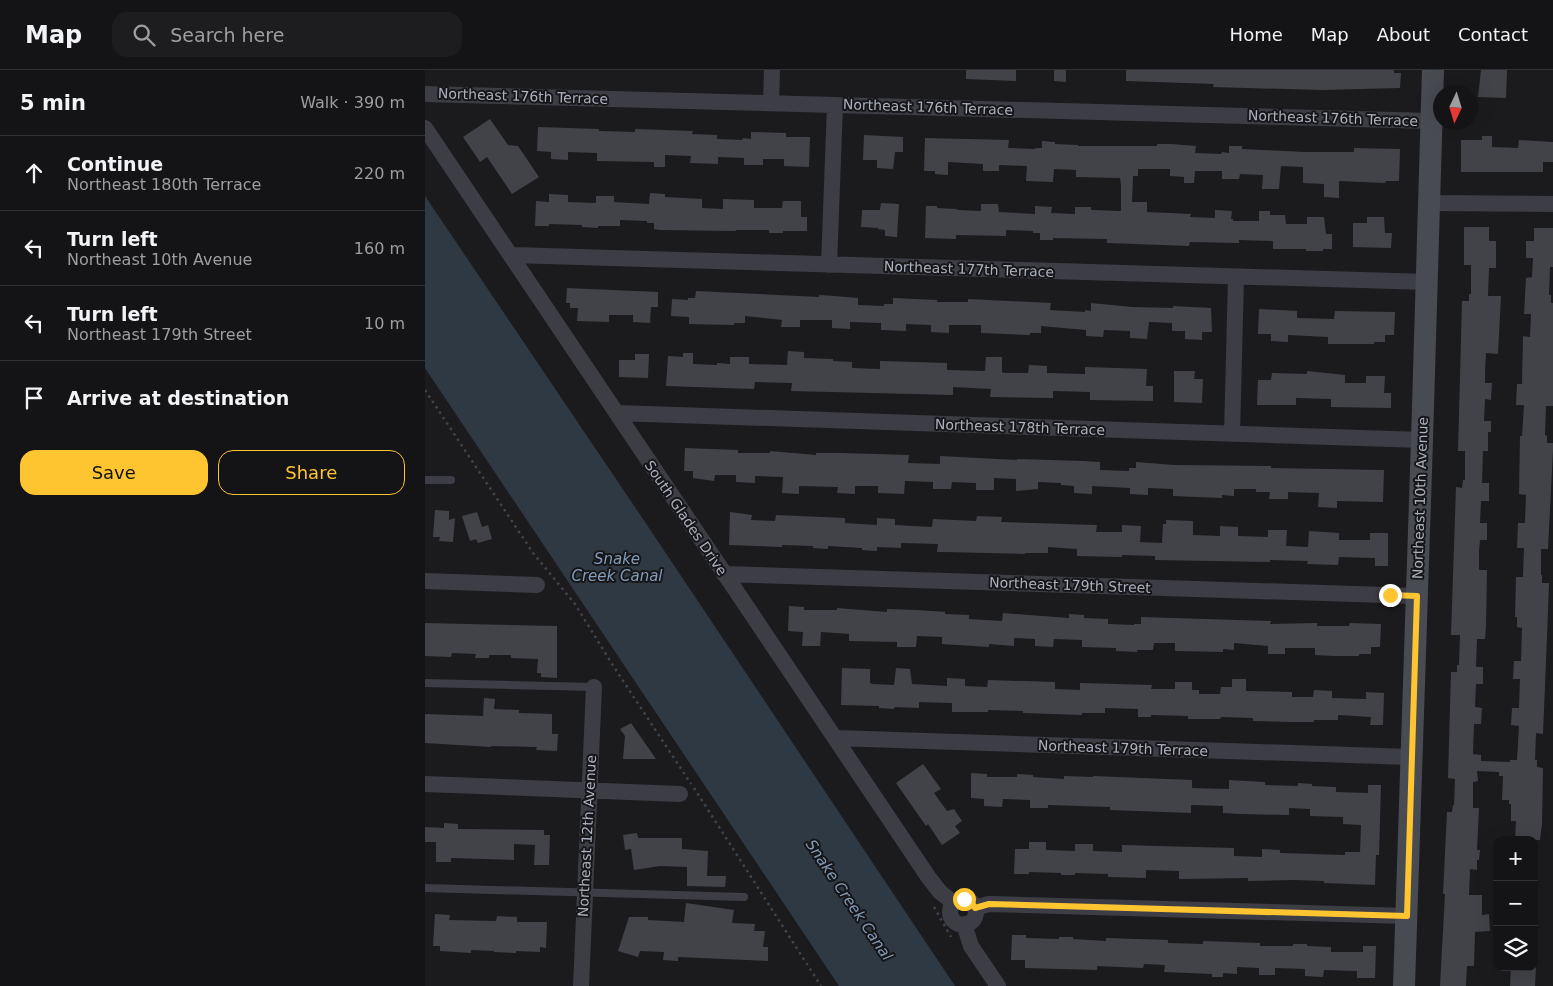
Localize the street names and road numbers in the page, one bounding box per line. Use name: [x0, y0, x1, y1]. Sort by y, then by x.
street label: Northeast 176th Terrace: [438, 85, 608, 107]
street label: Northeast 176th Terrace: [843, 96, 1013, 118]
street label: Northeast 176th Terrace: [1248, 107, 1418, 129]
street label: Northeast 177th Terrace: [884, 258, 1054, 280]
street label: Northeast 178th Terrace: [935, 416, 1105, 438]
street label: Northeast 10th Avenue: [1409, 417, 1431, 579]
street label: South Glades Drive: [642, 458, 730, 578]
street label: Northeast 179th Street: [989, 574, 1152, 596]
street label: Northeast 179th Terrace: [1038, 737, 1208, 759]
street label: Northeast 12th Avenue: [575, 755, 599, 917]

